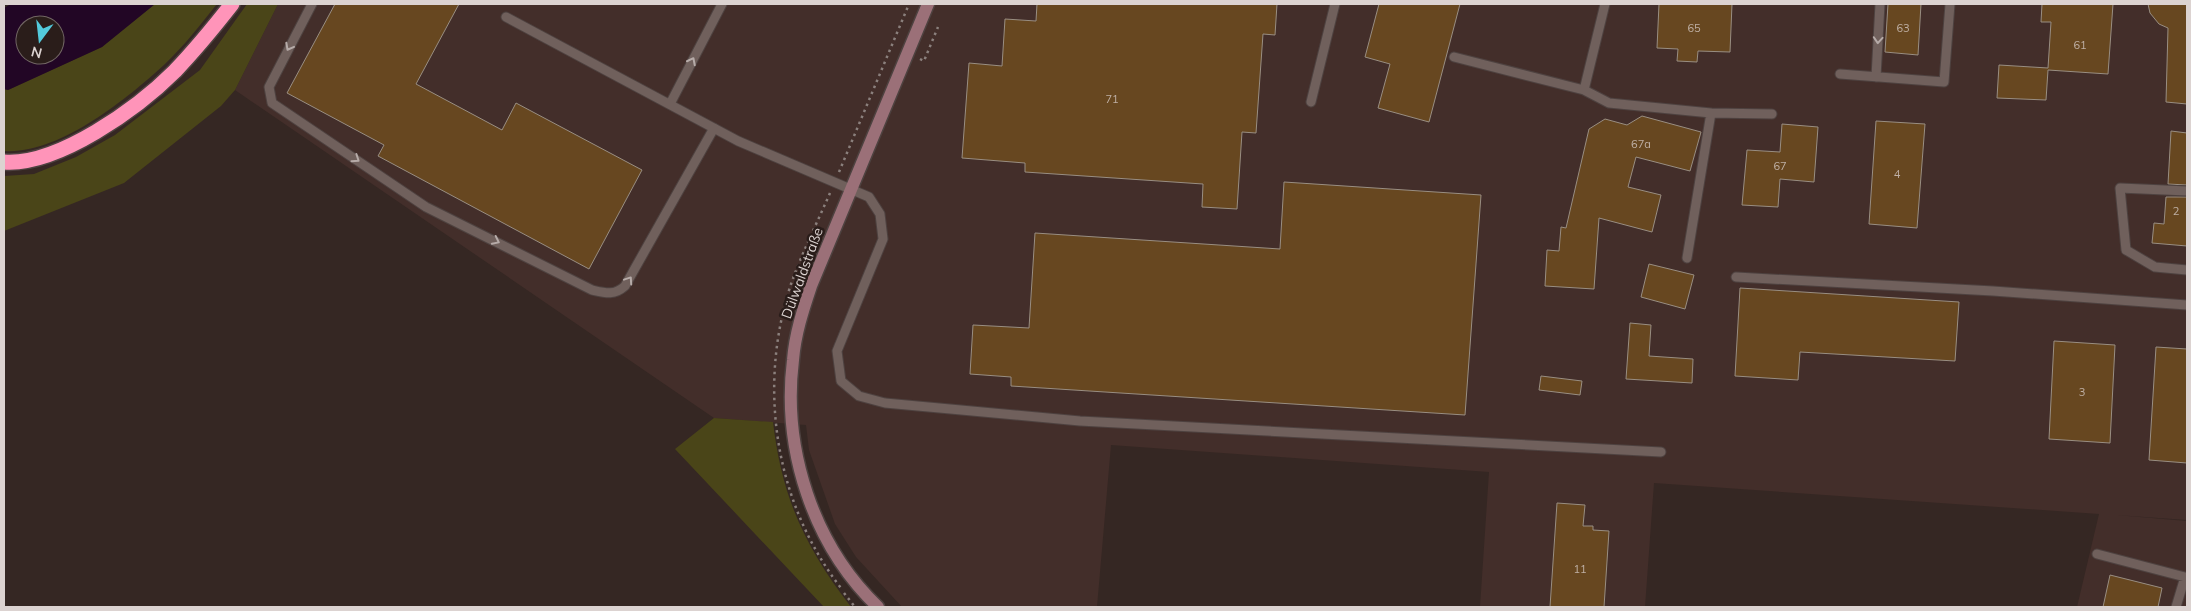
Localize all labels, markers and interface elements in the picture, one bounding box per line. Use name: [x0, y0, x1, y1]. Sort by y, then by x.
north arrow: [15, 15, 65, 65]
house number: 65: [1687, 21, 1701, 35]
house number: 63: [1896, 21, 1910, 35]
one-way arrow: [1873, 37, 1884, 45]
house number: 61: [2073, 38, 2087, 52]
one-way arrow: [285, 41, 295, 50]
text: N: [29, 42, 44, 63]
one-way arrow: [686, 57, 696, 66]
house number: 71: [1105, 92, 1119, 106]
house number: 67a: [1631, 137, 1651, 151]
one-way arrow: [351, 153, 360, 163]
house number: 67: [1773, 159, 1787, 173]
house number: 4: [1894, 167, 1901, 181]
house number: 2: [2173, 204, 2180, 218]
street label: Dülwaldstraße: [777, 225, 827, 321]
one-way arrow: [491, 235, 500, 246]
one-way arrow: [623, 276, 632, 285]
house number: 3: [2079, 385, 2085, 399]
house number: 11: [1573, 562, 1587, 576]

